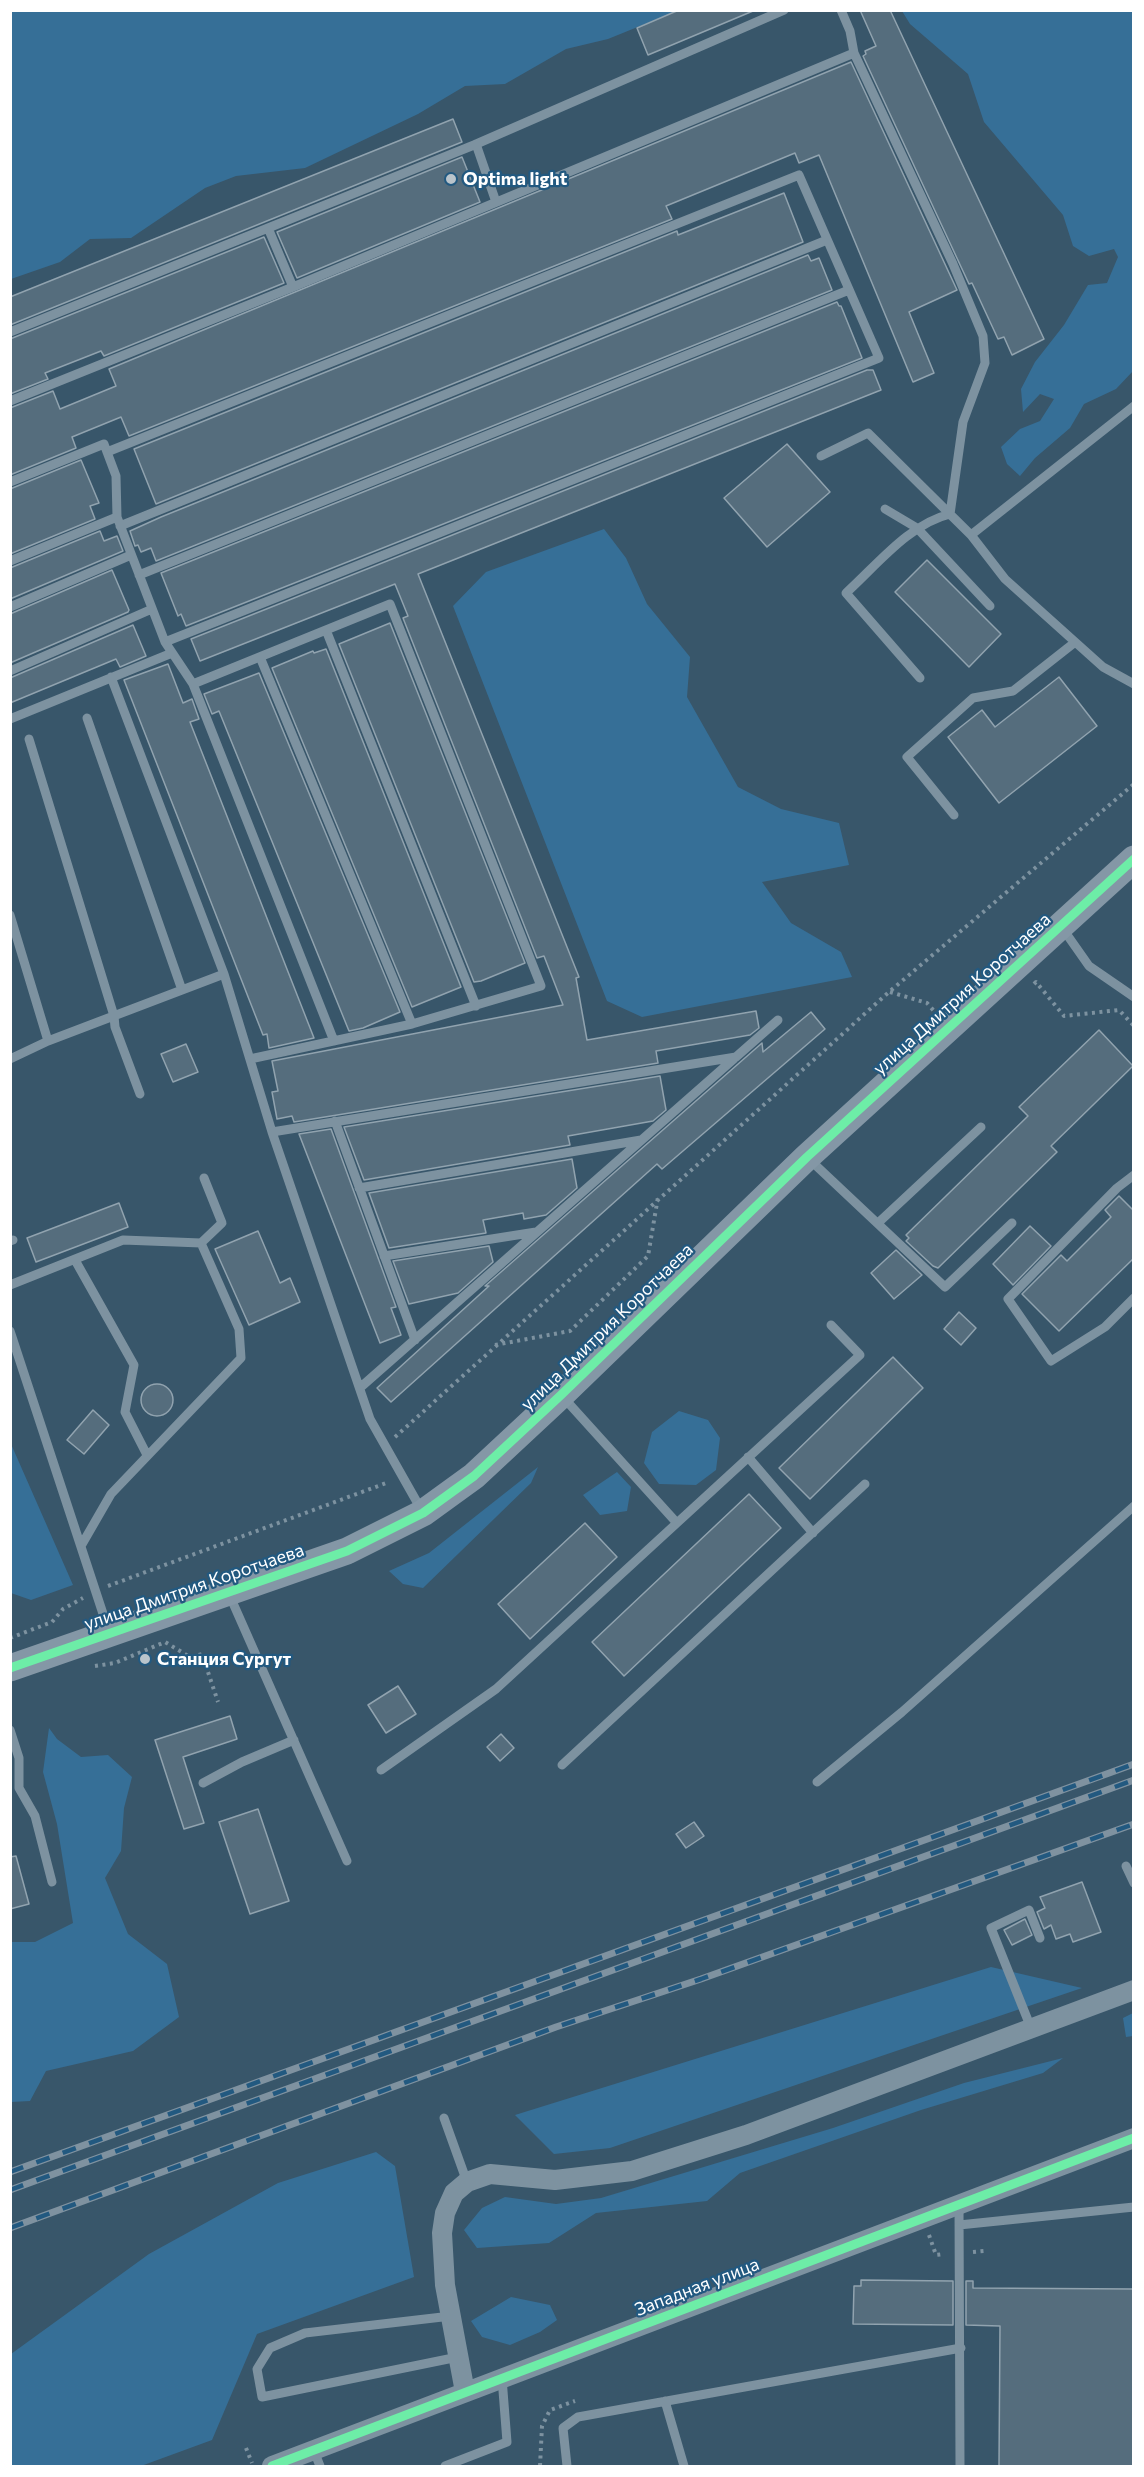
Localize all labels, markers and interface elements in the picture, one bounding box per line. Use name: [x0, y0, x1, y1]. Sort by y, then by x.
place label: Optima light: [463, 168, 567, 190]
marker: Optima light: [444, 172, 458, 186]
street label: улица Дмитрия Коротчаева: [869, 909, 1055, 1079]
street label: улица Дмитрия Коротчаева: [516, 1239, 698, 1415]
street label: улица Дмитрия Коротчаева: [81, 1539, 307, 1635]
place label: Станция Сургут: [157, 1648, 291, 1670]
marker: Станция Сургут: [138, 1652, 152, 1666]
street label: Западная улица: [632, 2253, 762, 2321]

